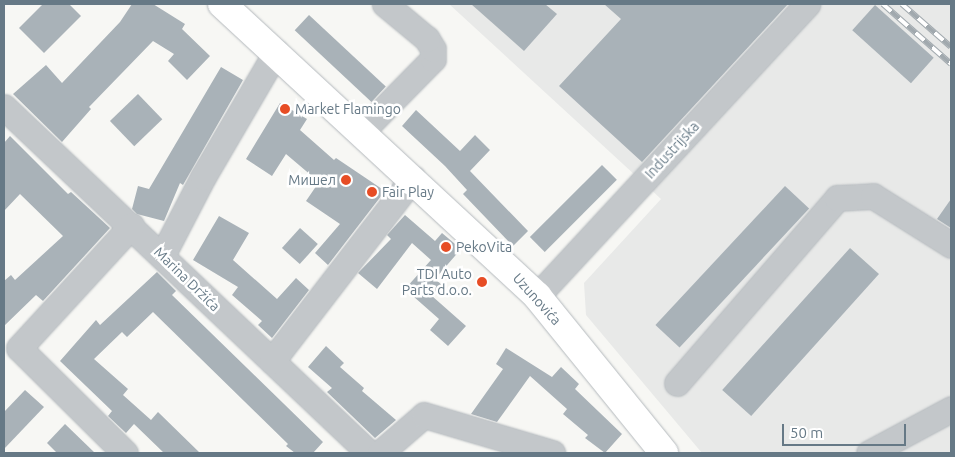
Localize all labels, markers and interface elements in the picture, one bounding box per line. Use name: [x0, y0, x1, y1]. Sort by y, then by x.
place label: Market Flamingo: [295, 101, 401, 117]
marker: Market Flamingo: [279, 103, 291, 115]
street label: Industrijska: [641, 118, 703, 182]
place label: Мишел: [288, 172, 336, 188]
marker: Мишел: [340, 174, 352, 186]
place label: Fair Play: [382, 184, 434, 200]
marker: Fair Play: [366, 186, 378, 198]
place label: PekoVita: [456, 239, 512, 255]
marker: PekoVita: [440, 241, 452, 253]
street label: Marina Držića: [151, 243, 223, 315]
place label: TDI Auto Parts d.o.o.: [402, 266, 472, 298]
street label: Uzunovića: [509, 270, 565, 328]
marker: TDI Auto Parts d.o.o.: [476, 276, 488, 288]
scale bar: [785, 414, 909, 446]
text: 50 m: [790, 424, 823, 441]

